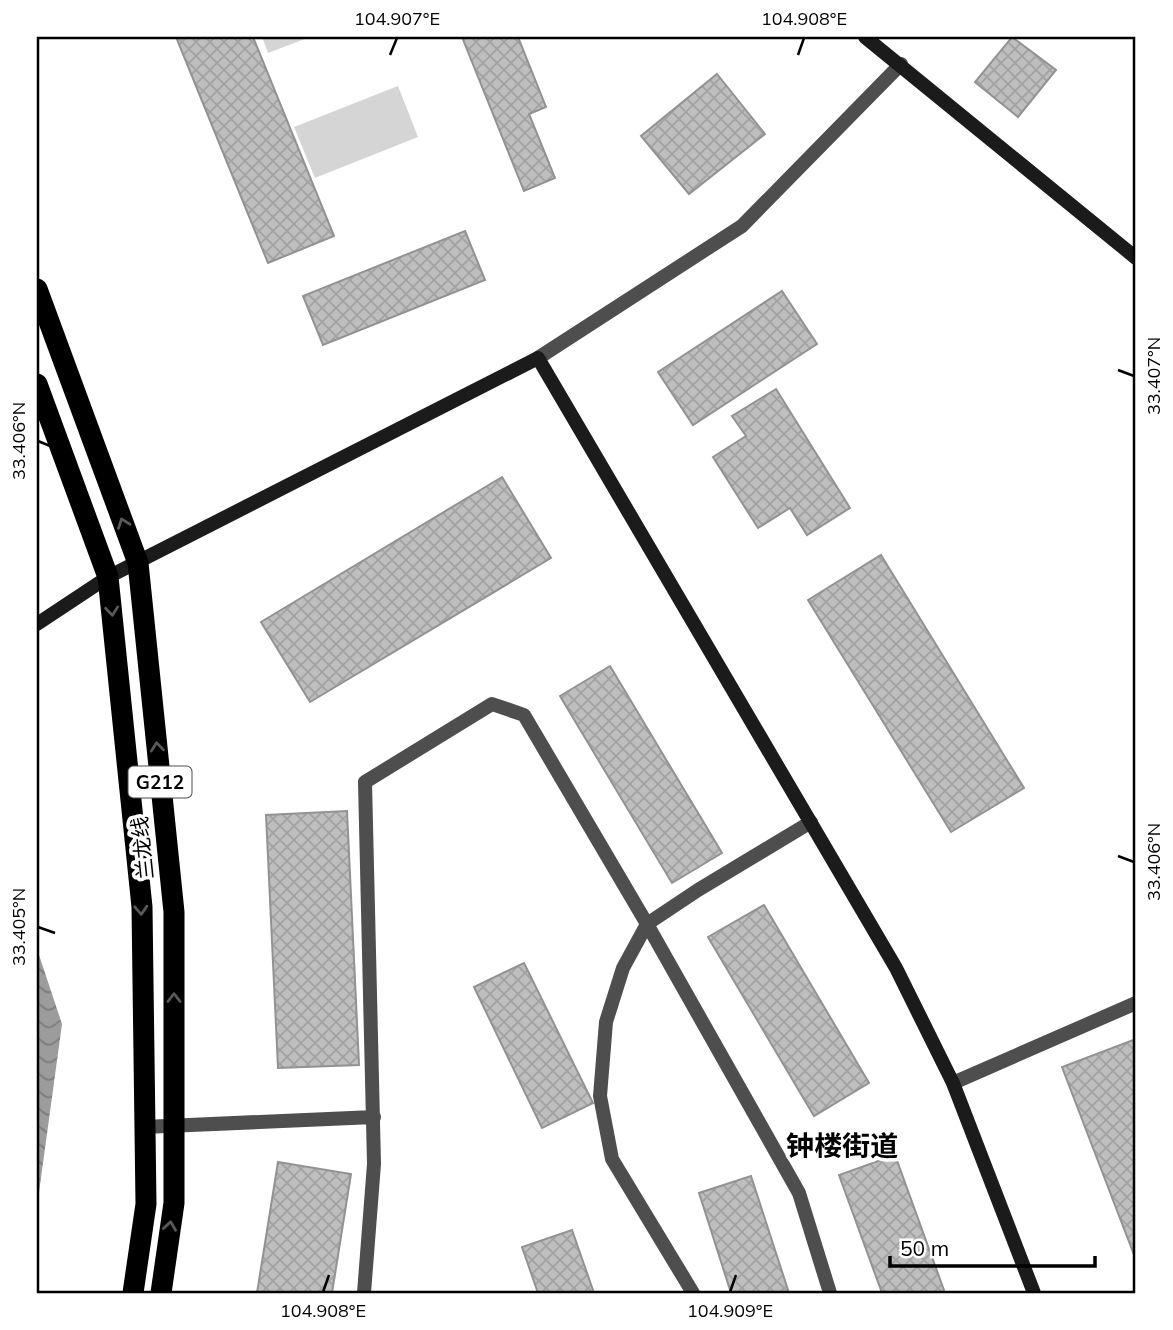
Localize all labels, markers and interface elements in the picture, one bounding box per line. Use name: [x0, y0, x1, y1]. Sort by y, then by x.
text: 104.907°E: [354, 7, 440, 30]
text: 104.908°E: [761, 7, 847, 30]
text: 33.407°N: [1142, 337, 1165, 415]
text: 33.406°N: [7, 402, 30, 480]
one-way arrow: [117, 518, 131, 530]
one-way arrow: [104, 605, 119, 616]
one-way arrow: [149, 741, 164, 753]
road number: G212: [128, 766, 192, 797]
street label: 兰龙线: [126, 815, 158, 881]
text: 33.406°N: [1142, 823, 1165, 901]
text: 33.405°N: [7, 888, 30, 966]
one-way arrow: [134, 905, 149, 916]
one-way arrow: [166, 993, 182, 1003]
district label: 钟楼街道: [786, 1128, 898, 1163]
one-way arrow: [163, 1220, 178, 1231]
scale bar: [890, 1225, 1094, 1269]
text: 50 m: [900, 1235, 949, 1261]
text: 104.908°E: [280, 1299, 366, 1322]
text: 104.909°E: [687, 1299, 773, 1322]

